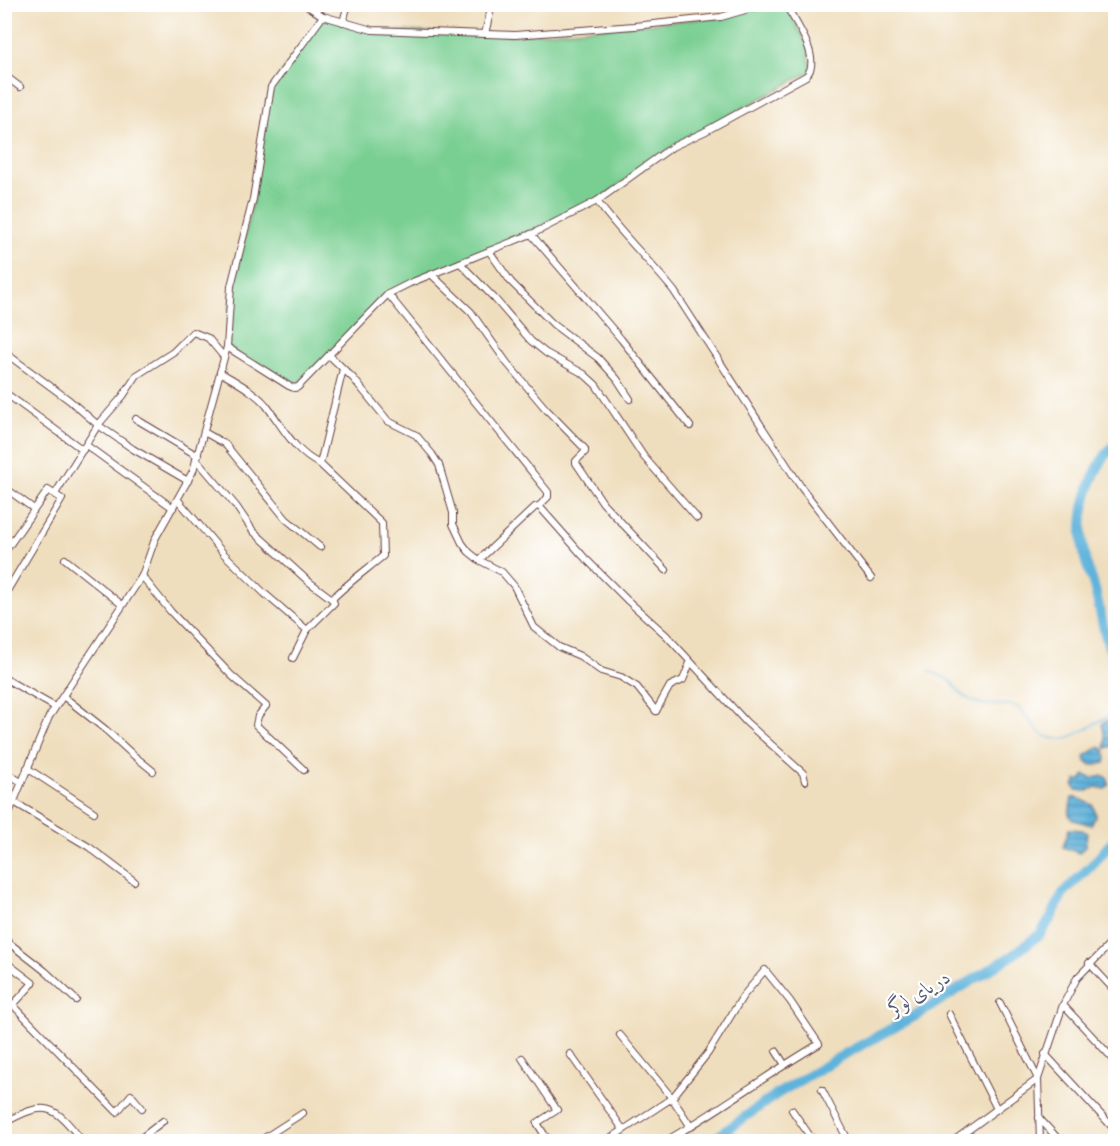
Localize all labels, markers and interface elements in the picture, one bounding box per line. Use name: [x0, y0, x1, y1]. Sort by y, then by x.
water label: دریای لوگر: [881, 963, 956, 1023]

